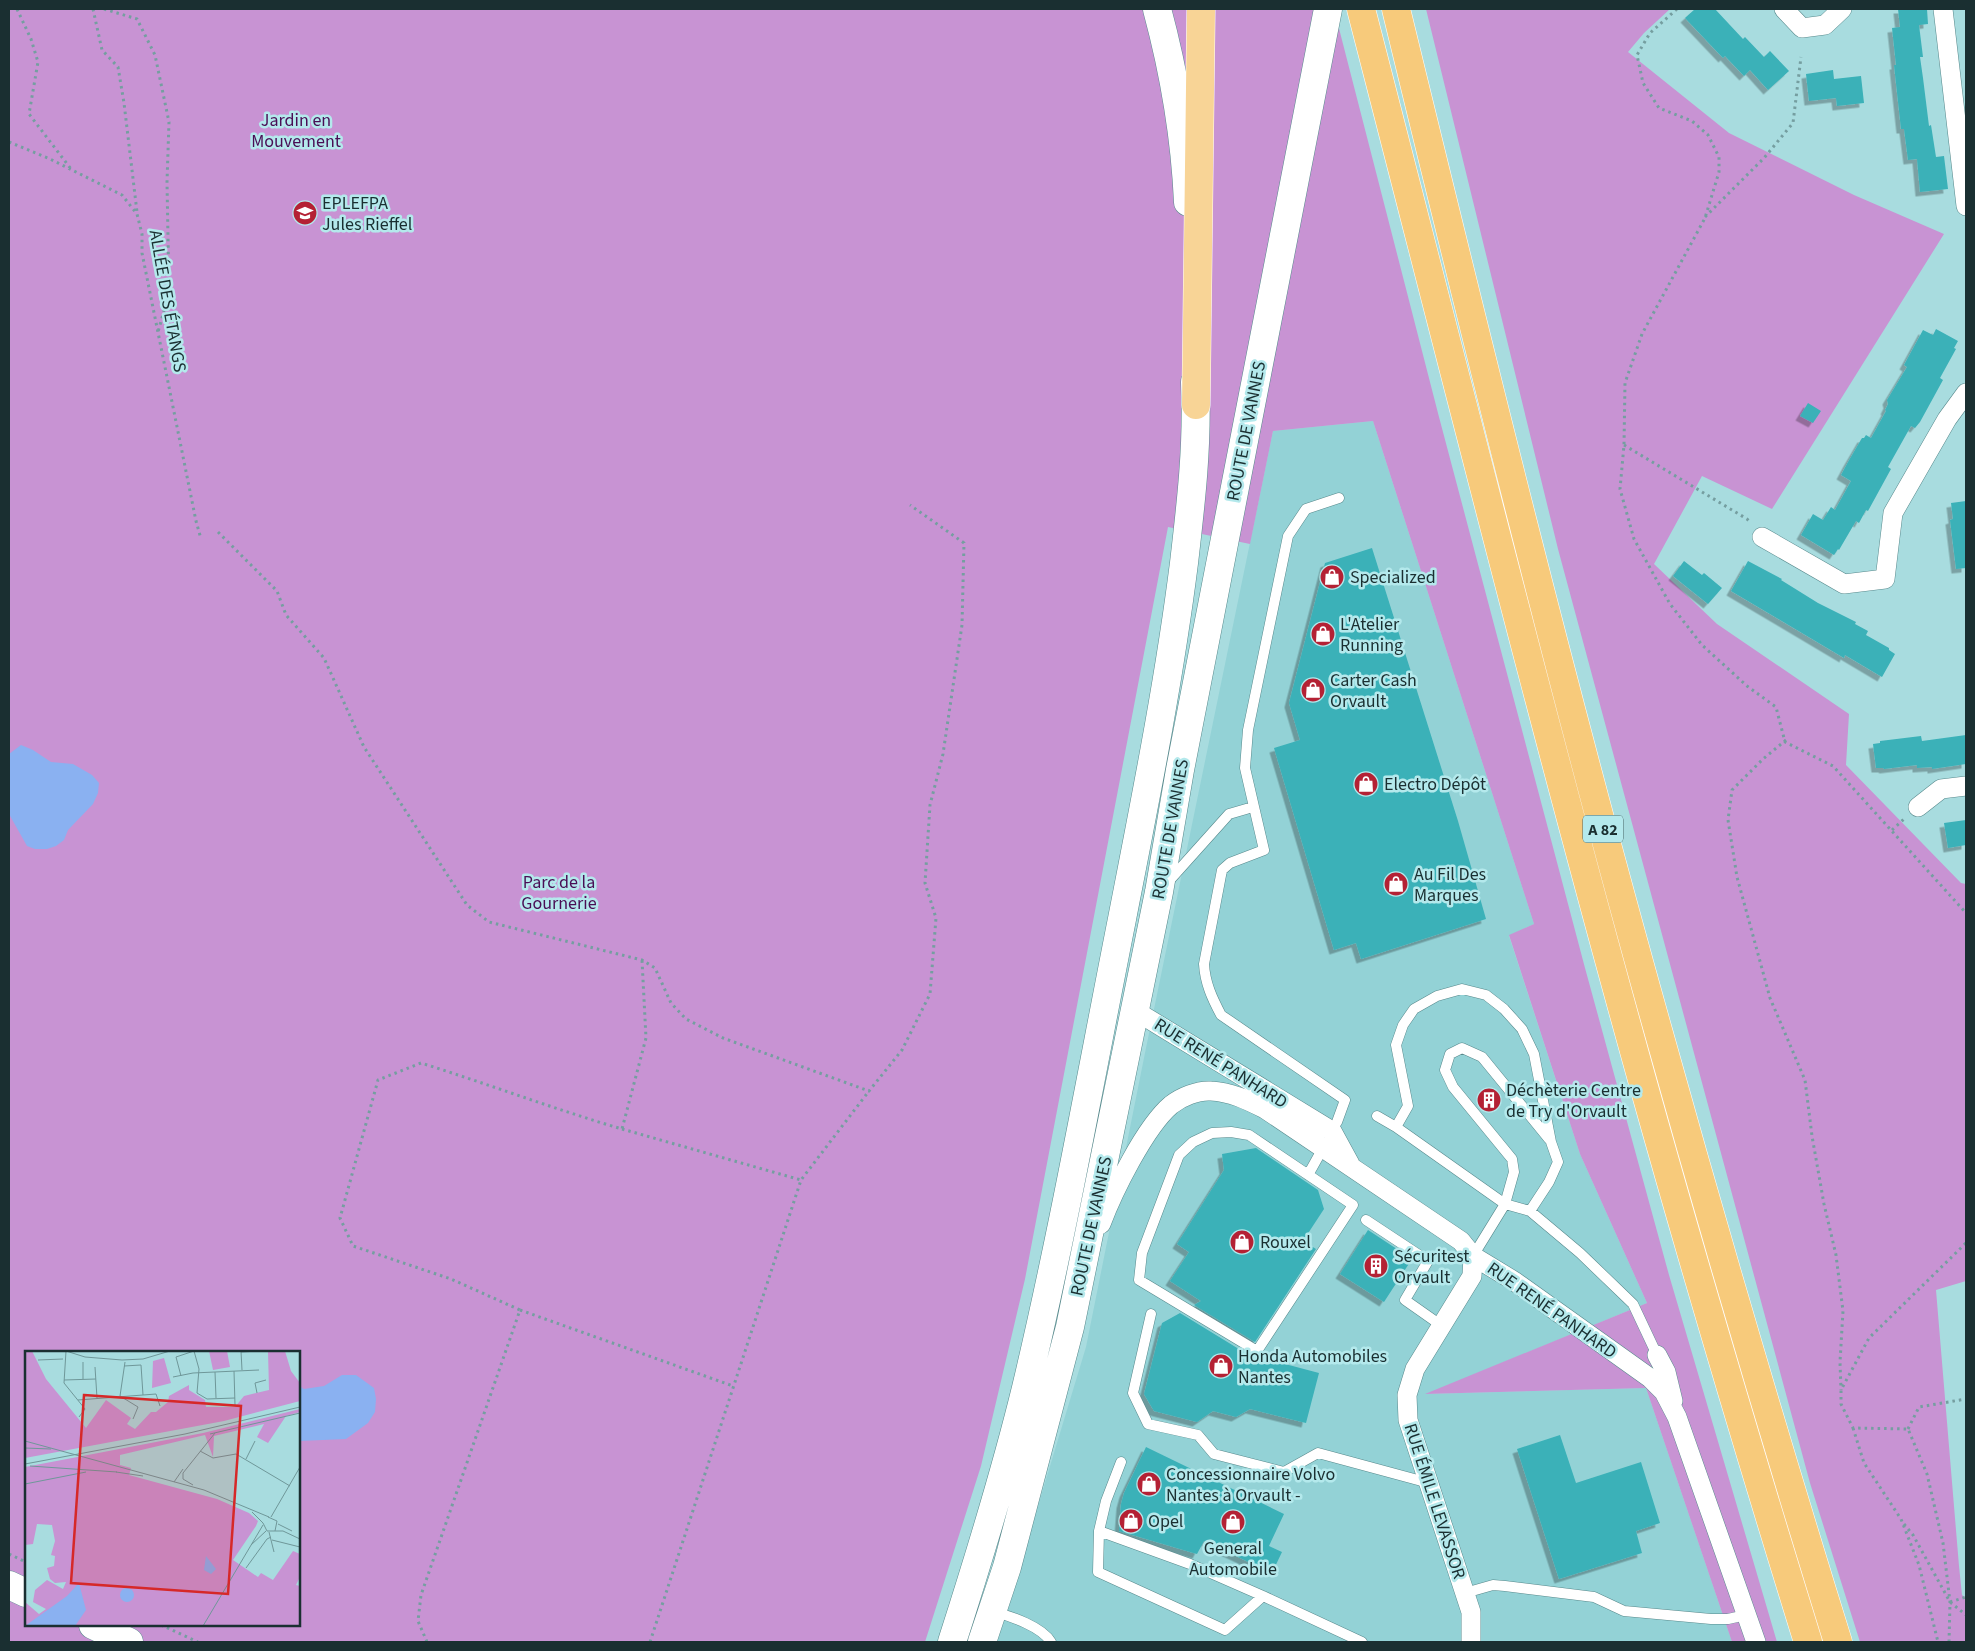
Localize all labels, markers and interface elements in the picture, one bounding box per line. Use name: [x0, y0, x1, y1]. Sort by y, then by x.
park label: Jardin en Mouvement: [251, 108, 341, 154]
place label: EPLEFPA Jules Rieffel: [322, 191, 412, 237]
school or university icon: EPLEFPA Jules Rieffel: [292, 200, 318, 226]
street label: ALLÉE DES ÉTANGS: [143, 228, 192, 374]
street label: ROUTE DE VANNES: [1221, 359, 1272, 503]
shop icon: Specialized: [1319, 564, 1345, 590]
place label: Specialized: [1350, 565, 1436, 590]
place label: L'Atelier Running: [1340, 612, 1403, 658]
shop icon: L'Atelier Running: [1310, 621, 1336, 647]
place label: Carter Cash Orvault: [1330, 668, 1417, 714]
shop icon: Carter Cash Orvault: [1300, 677, 1326, 703]
street label: ROUTE DE VANNES: [1146, 757, 1195, 901]
shop icon: Electro Dépôt: [1353, 771, 1379, 797]
place label: Electro Dépôt: [1384, 772, 1486, 797]
road number: A 82: [1583, 816, 1623, 842]
place label: Au Fil Des Marques: [1414, 862, 1486, 908]
park label: Parc de la Gournerie: [521, 870, 597, 916]
shop icon: Au Fil Des Marques: [1383, 871, 1409, 897]
street label: RUE RENÉ PANHARD: [1149, 1012, 1292, 1115]
place label: Déchèterie Centre de Try d'Orvault: [1506, 1078, 1641, 1124]
building icon: Déchèterie Centre de Try d'Orvault: [1476, 1087, 1502, 1113]
street label: ROUTE DE VANNES: [1065, 1154, 1118, 1298]
shop icon: Rouxel: [1229, 1229, 1255, 1255]
place label: Rouxel: [1260, 1230, 1311, 1255]
place label: Sécuritest Orvault: [1394, 1244, 1469, 1290]
building icon: Sécuritest Orvault: [1363, 1253, 1389, 1279]
street label: RUE RENÉ PANHARD: [1482, 1256, 1622, 1365]
place label: Honda Automobiles Nantes: [1238, 1344, 1387, 1390]
inset map: [25, 1351, 300, 1626]
shop icon: Honda Automobiles Nantes: [1208, 1353, 1234, 1379]
street label: RUE ÉMILE LEVASSOR: [1398, 1420, 1471, 1582]
place label: Concessionnaire Volvo Nantes à Orvault -: [1166, 1462, 1335, 1508]
shop icon: Concessionnaire Volvo Nantes à Orvault -: [1136, 1471, 1162, 1497]
shop icon: Opel: [1118, 1508, 1144, 1534]
place label: Opel: [1148, 1509, 1183, 1534]
shop icon: General Automobile: [1220, 1509, 1246, 1535]
place label: General Automobile: [1189, 1536, 1277, 1582]

